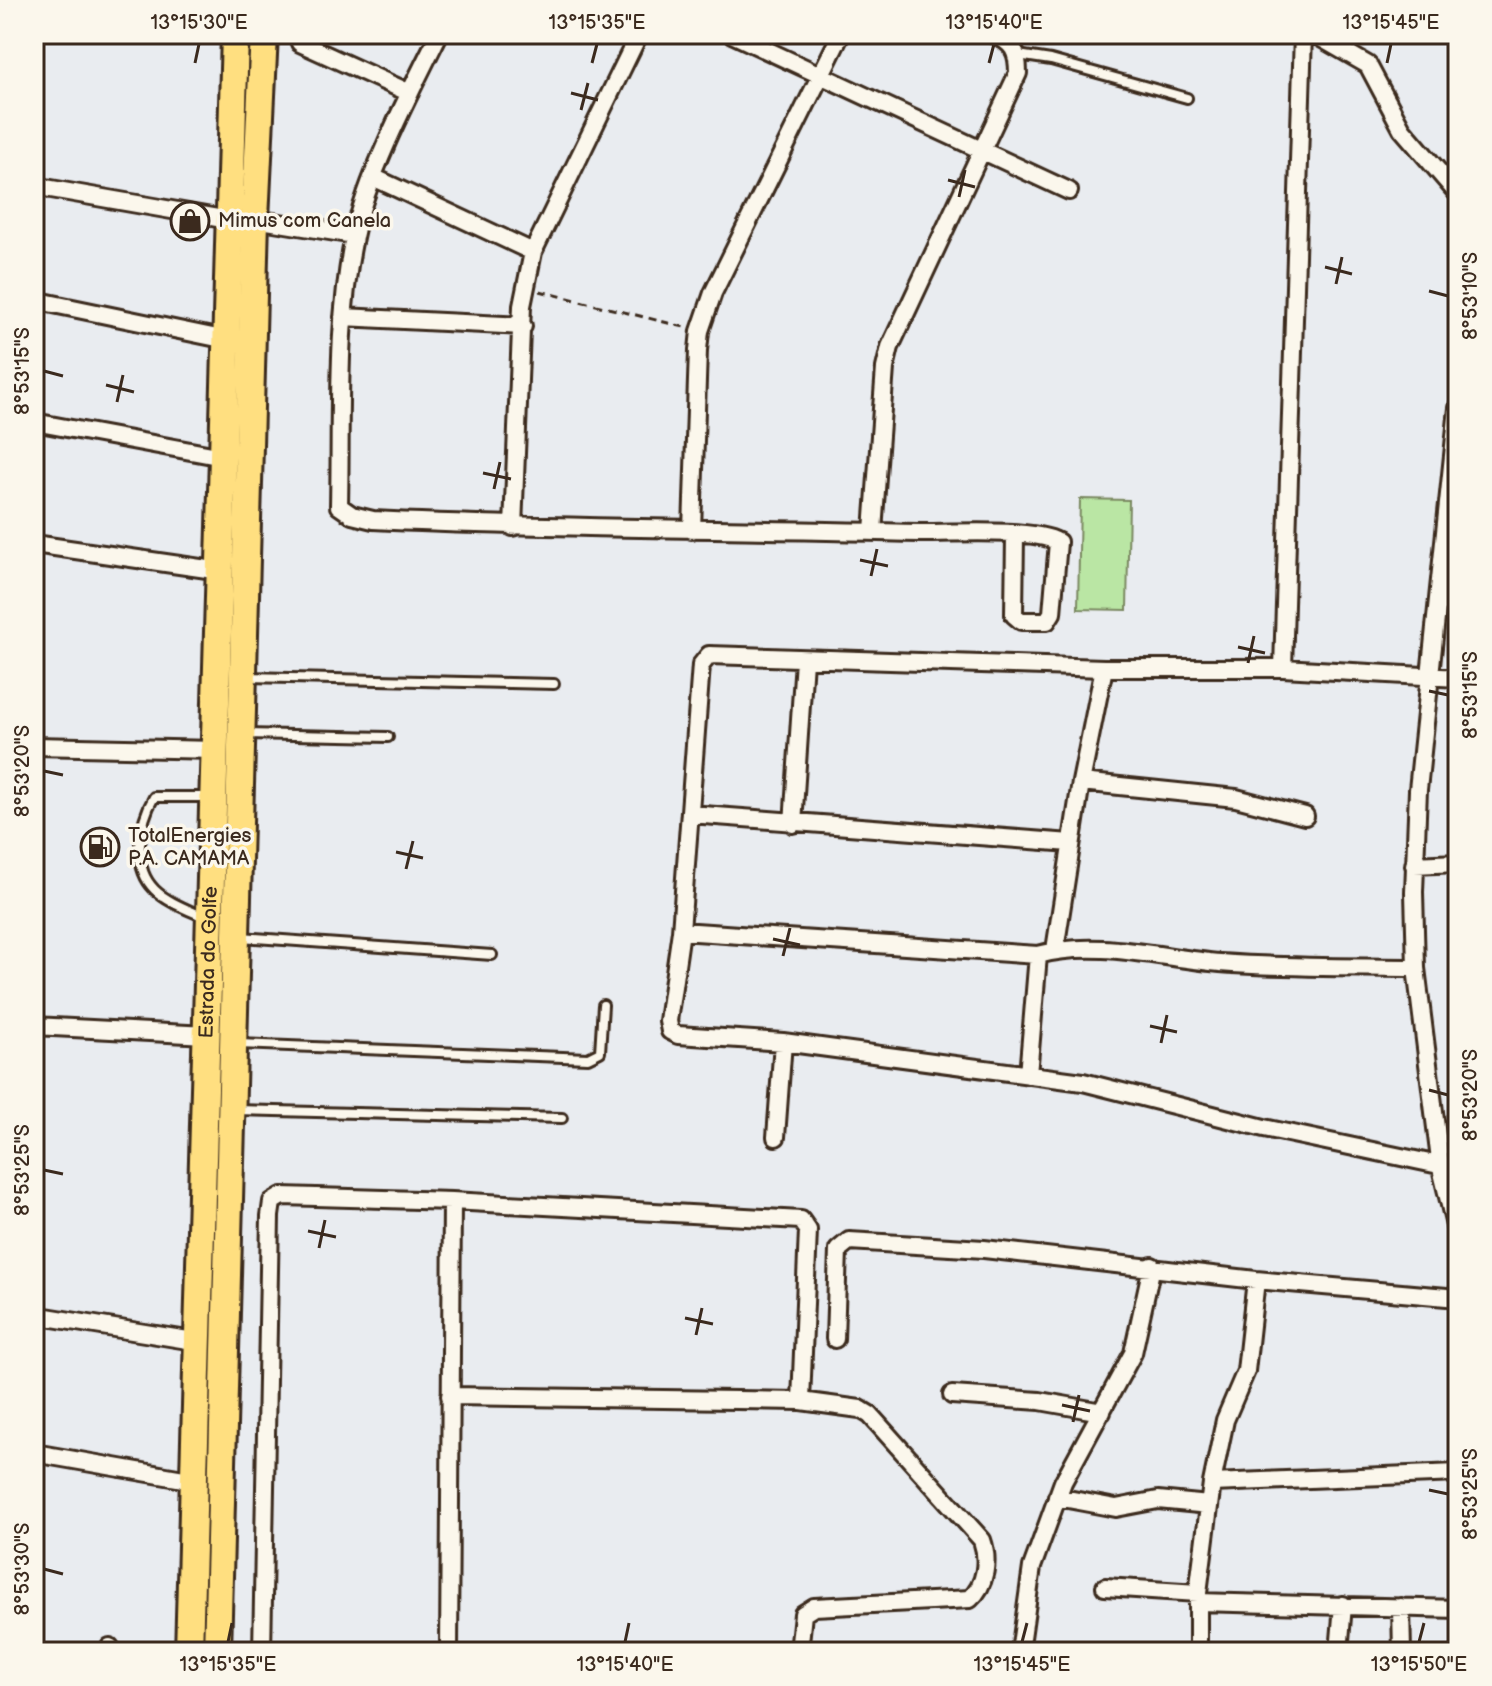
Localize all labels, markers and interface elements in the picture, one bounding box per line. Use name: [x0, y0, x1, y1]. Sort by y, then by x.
text: 13°15'30"E: [150, 11, 248, 35]
text: 13°15'35"E: [549, 11, 645, 35]
text: 13°15'40"E: [945, 11, 1043, 35]
text: 13°15'45"E: [1343, 11, 1439, 35]
shop icon: Mimus com Canela: [169, 200, 211, 242]
place label: Mimus com Canela: [218, 209, 391, 233]
text: 8°53'10"S: [1459, 252, 1483, 340]
text: 8°53'15"S: [11, 327, 35, 415]
text: 8°53'15"S: [1459, 651, 1483, 739]
text: 8°53'20"S: [11, 725, 35, 817]
place label: TotalEnergies P.A. CAMAMA: [128, 824, 252, 871]
fuel station icon: TotalEnergies P.A. CAMAMA: [79, 826, 121, 868]
street label: Estrada do Golfe: [194, 886, 223, 1039]
text: 8°53'20"S: [1459, 1049, 1483, 1141]
text: 8°53'25"S: [11, 1124, 35, 1216]
text: 8°53'25"S: [1459, 1448, 1483, 1540]
text: 8°53'30"S: [11, 1523, 35, 1615]
text: 13°15'35"E: [180, 1653, 276, 1677]
text: 13°15'40"E: [576, 1653, 674, 1677]
text: 13°15'45"E: [974, 1653, 1070, 1677]
text: 13°15'50"E: [1371, 1653, 1467, 1677]

